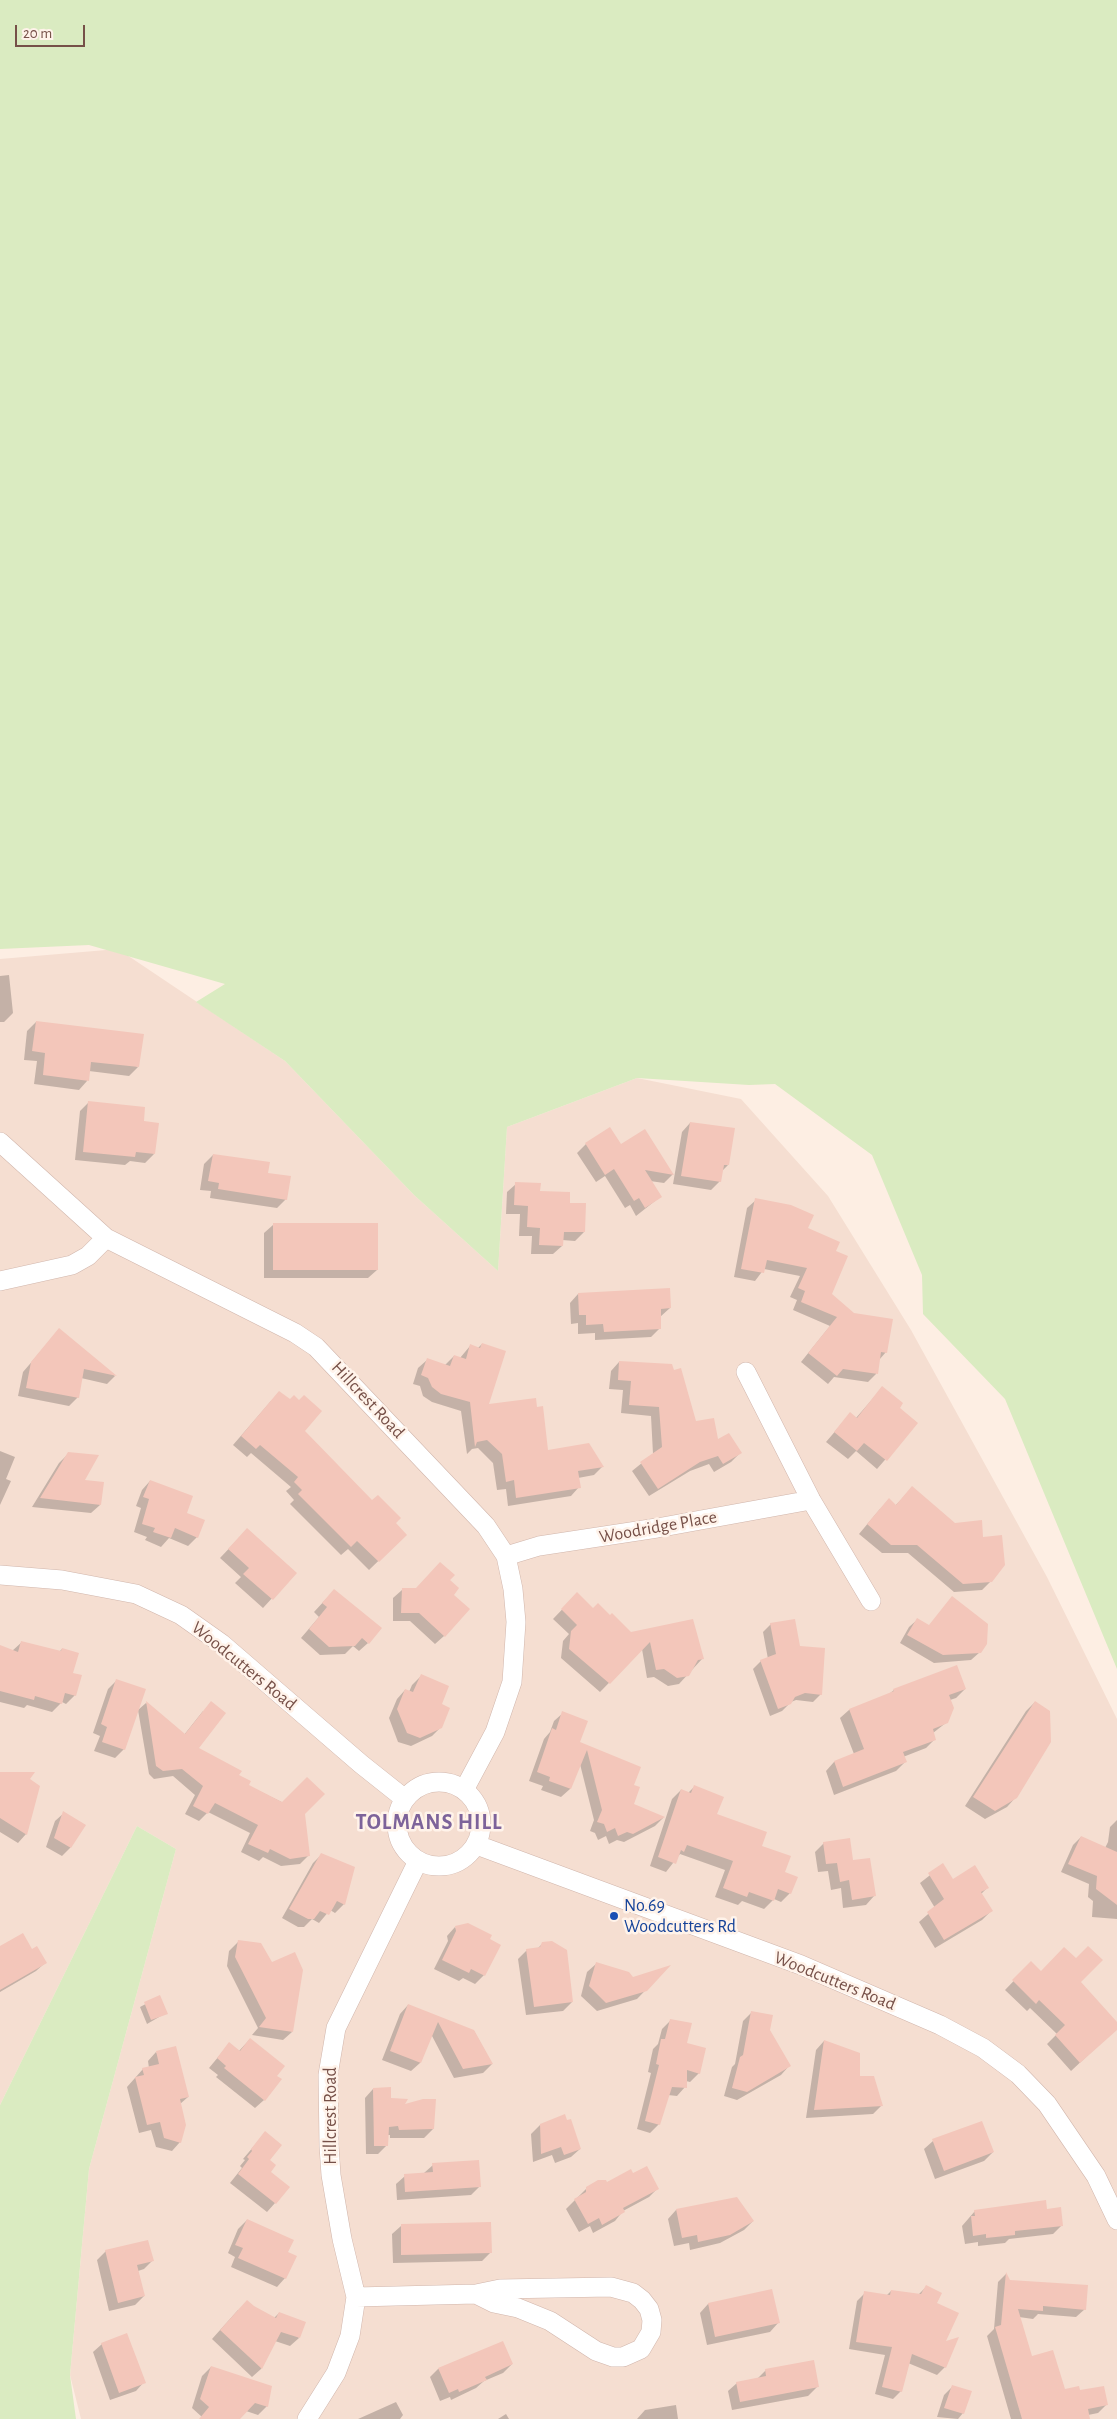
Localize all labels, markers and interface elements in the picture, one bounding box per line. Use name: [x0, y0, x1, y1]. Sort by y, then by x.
scale bar: [18, 15, 88, 47]
text: 20 m: [23, 26, 52, 41]
street label: Hillcrest Road: [327, 1357, 409, 1443]
street label: Woodridge Place: [597, 1506, 719, 1548]
street label: Woodcutters Road: [187, 1617, 301, 1715]
district label: TOLMANS HILL: [354, 1809, 504, 1835]
place label: No.69 Woodcutters Rd: [624, 1895, 736, 1938]
marker: No.69 Woodcutters Rd: [608, 1910, 620, 1922]
street label: Woodcutters Road: [771, 1947, 899, 2015]
street label: Hillcrest Road: [320, 2067, 342, 2165]

